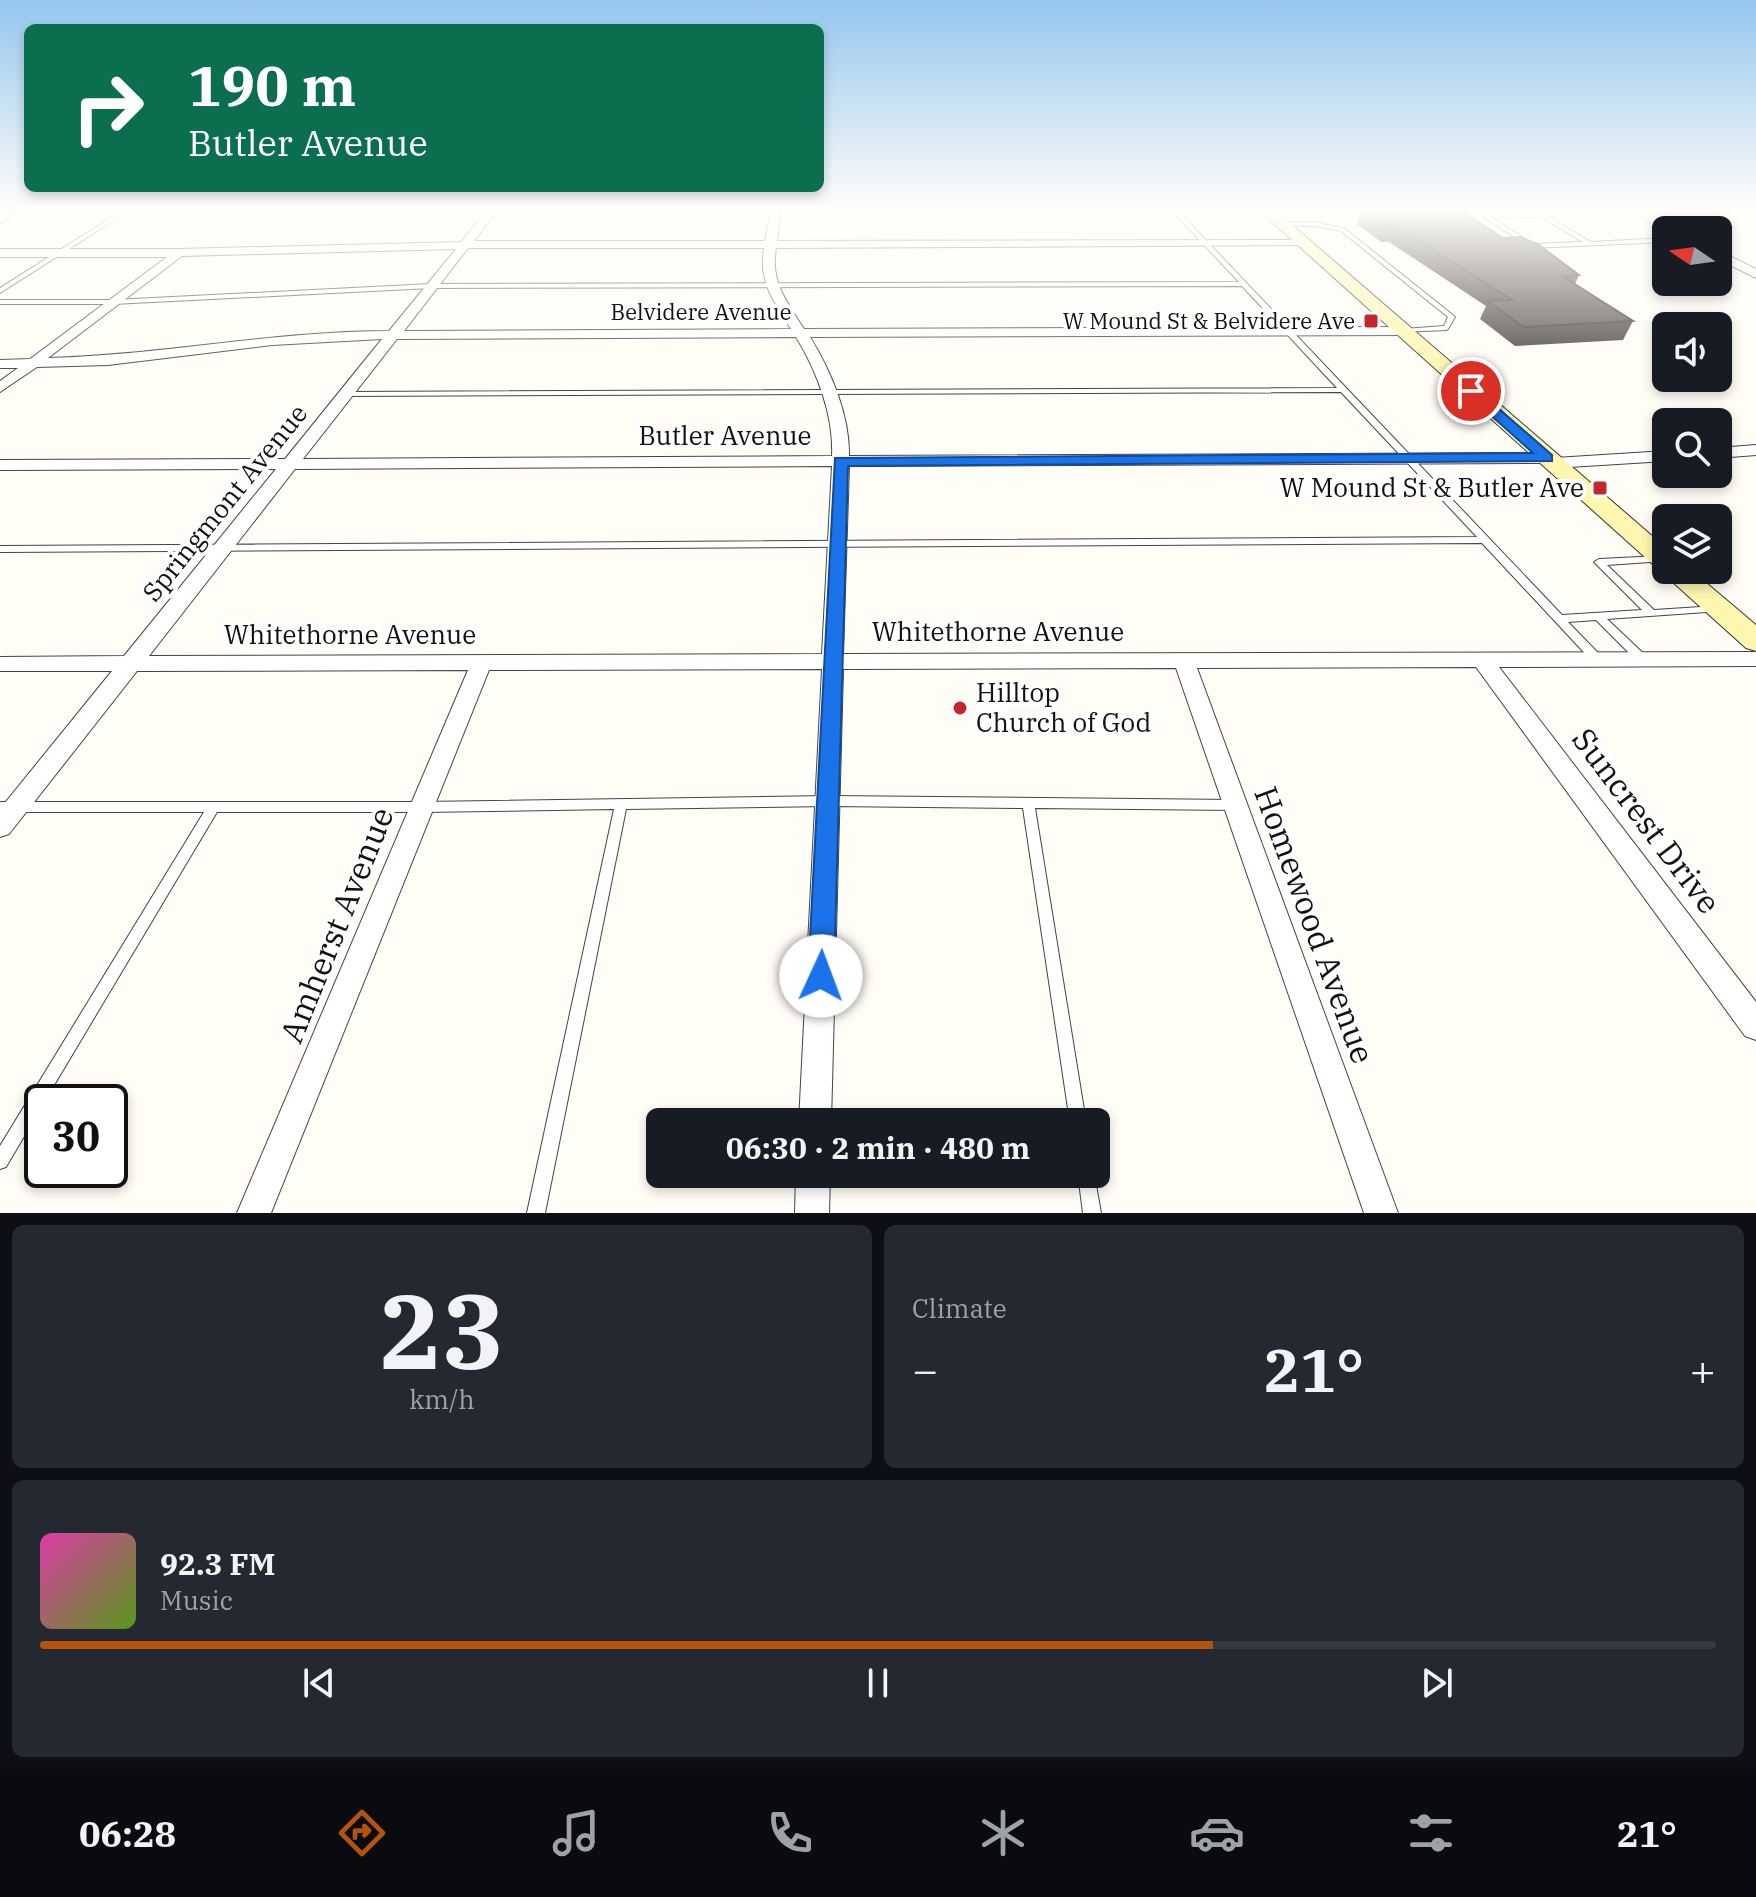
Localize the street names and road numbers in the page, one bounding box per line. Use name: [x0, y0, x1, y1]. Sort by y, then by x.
street label: Belvidere Avenue: [611, 297, 791, 326]
street label: Springmont Avenue: [134, 397, 314, 608]
street label: Butler Avenue: [638, 418, 812, 452]
street label: Whitethorne Avenue: [872, 614, 1124, 648]
street label: Whitethorne Avenue: [224, 617, 476, 651]
street label: Suncrest Drive: [1563, 719, 1730, 922]
street label: Homewood Avenue: [1245, 780, 1385, 1069]
street label: Amherst Avenue: [270, 801, 402, 1049]

